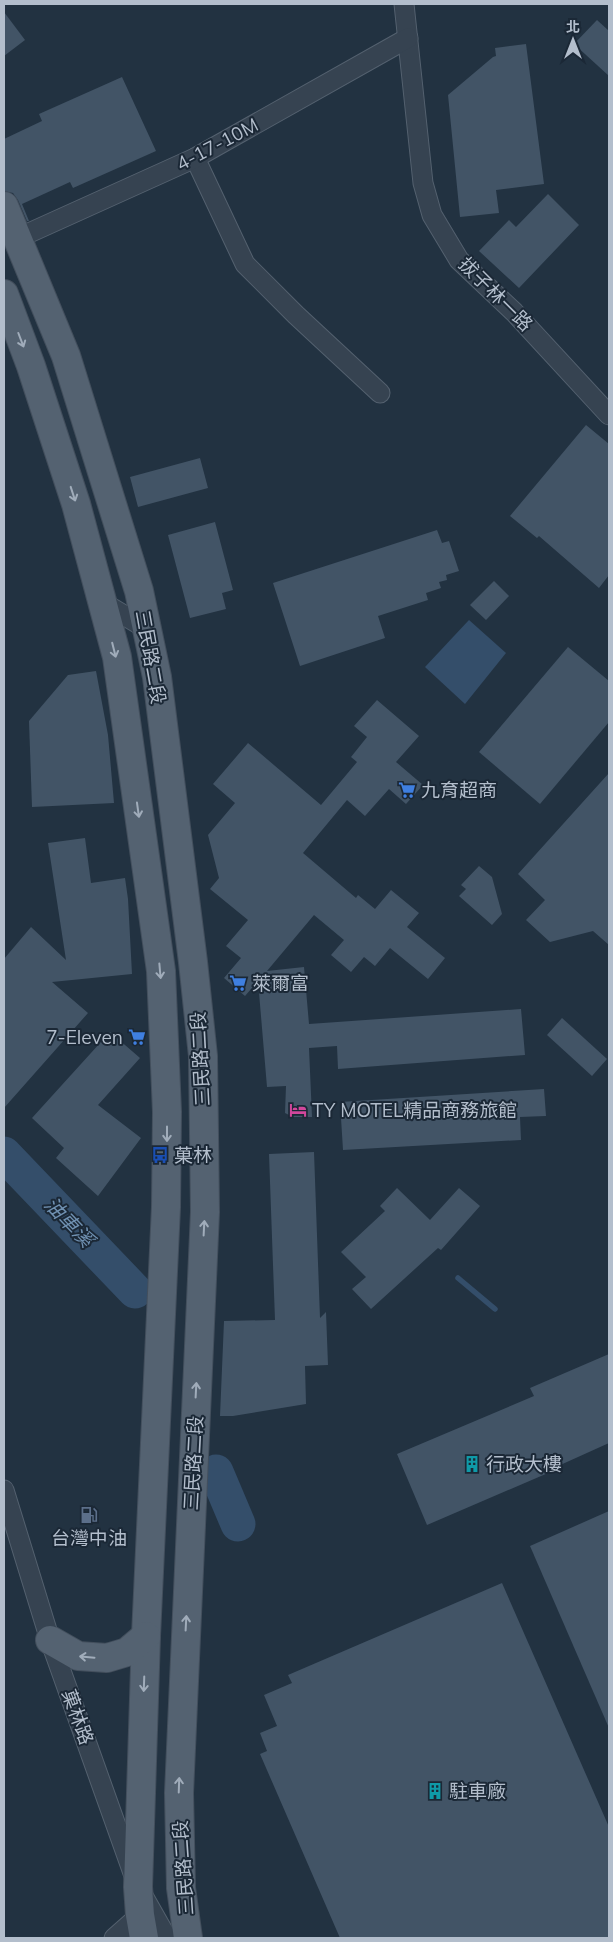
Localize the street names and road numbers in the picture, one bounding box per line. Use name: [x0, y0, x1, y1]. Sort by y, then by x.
street label: 4-17-10M: [172, 112, 262, 176]
street label: 拔子林一路: [454, 252, 538, 336]
street label: 三民路二段: [131, 608, 171, 706]
street label: 三民路二段: [186, 1011, 214, 1107]
street label: 三民路二段: [179, 1415, 207, 1511]
street label: 菓林路: [57, 1686, 99, 1748]
street label: 三民路二段: [168, 1820, 198, 1916]

